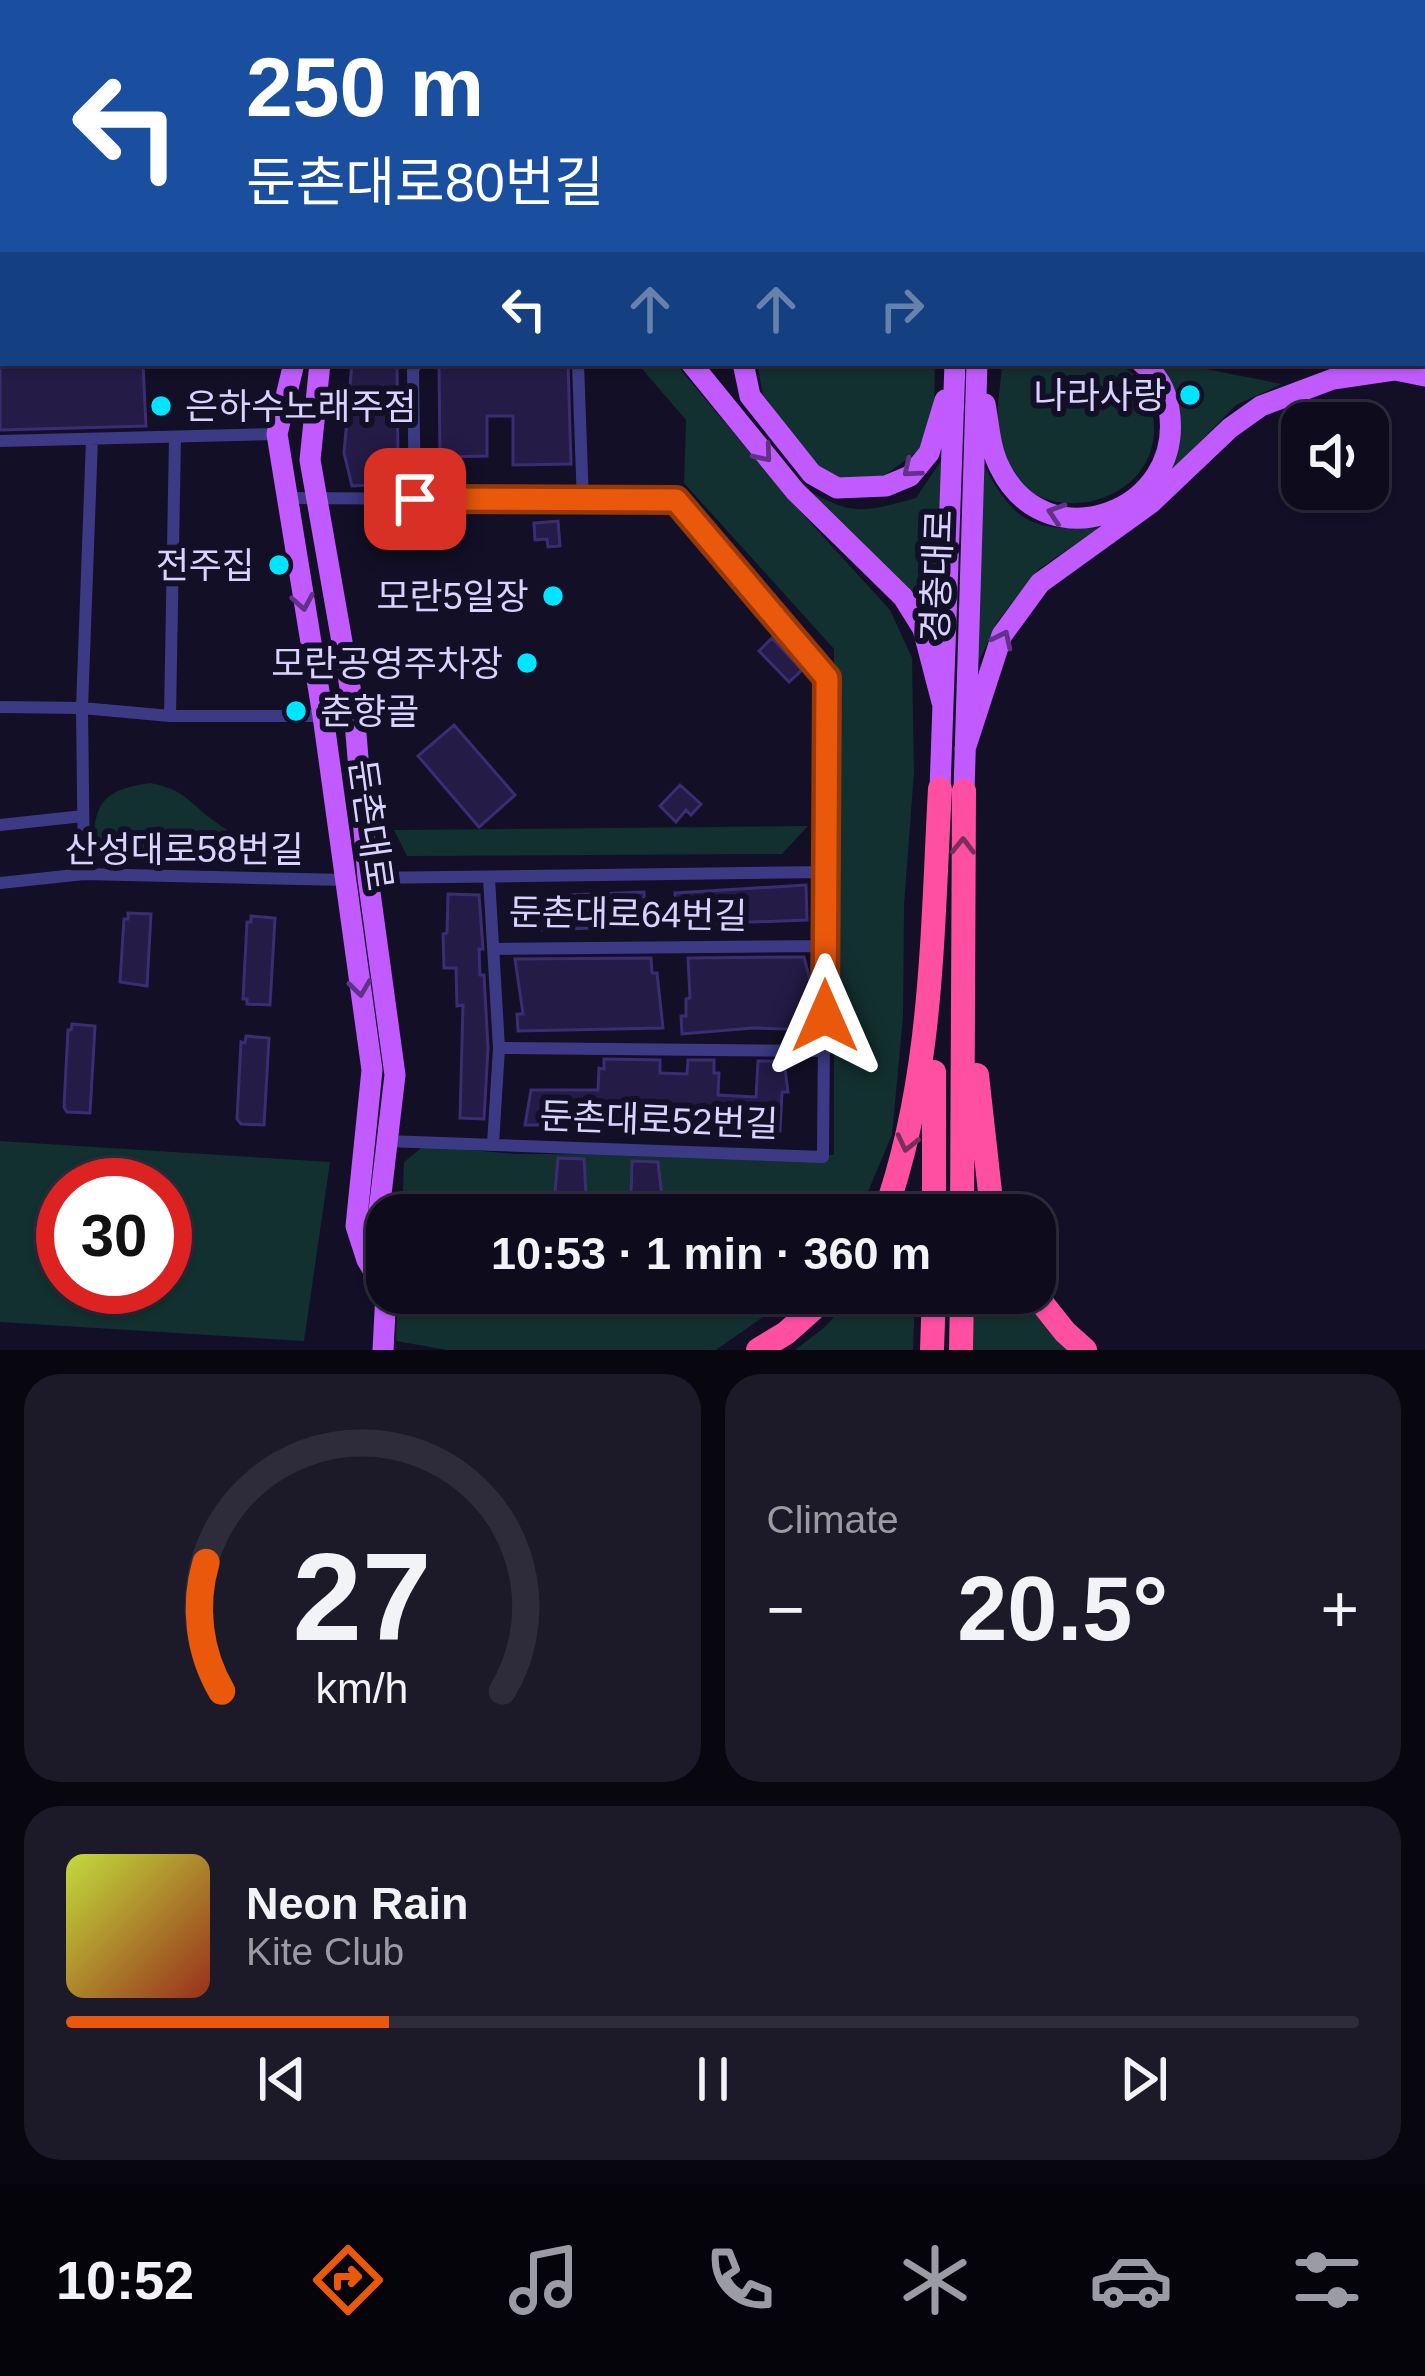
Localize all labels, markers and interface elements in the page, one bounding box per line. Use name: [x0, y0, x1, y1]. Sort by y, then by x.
text: 250 m: [246, 40, 484, 134]
icon: left: [48, 48, 204, 204]
text: 둔촌대로80번길: [246, 152, 604, 212]
icon: left: [491, 276, 557, 342]
icon: ahead: [617, 276, 683, 342]
icon: ahead: [743, 276, 809, 342]
icon: right: [869, 276, 935, 342]
place label: 나라사랑: [1034, 375, 1166, 416]
marker: 나라사랑: [1177, 382, 1203, 408]
place label: 은하수노래주점: [185, 386, 417, 427]
marker: 은하수노래주점: [148, 393, 174, 419]
map controls: [1281, 402, 1389, 510]
button: sound: [1281, 402, 1389, 510]
one-way arrow: [749, 440, 771, 462]
pin: [364, 448, 466, 550]
one-way arrow: [903, 455, 925, 476]
icon: arrive: [382, 466, 448, 532]
one-way arrow: [1046, 502, 1067, 527]
street label: 경충대로: [914, 509, 960, 643]
place label: 전주집: [156, 545, 255, 586]
marker: 전주집: [266, 552, 292, 578]
place label: 모란5일장: [376, 576, 529, 617]
marker: 모란5일장: [540, 583, 566, 609]
one-way arrow: [289, 592, 315, 612]
one-way arrow: [989, 630, 1012, 651]
place label: 모란공영주차장: [271, 643, 503, 684]
marker: 모란공영주차장: [514, 650, 540, 676]
place label: 춘향골: [320, 691, 419, 732]
marker: 춘향골: [283, 698, 309, 724]
street label: 둔촌대로: [341, 757, 401, 893]
street label: 산성대로58번길: [65, 829, 303, 870]
one-way arrow: [949, 836, 975, 855]
street label: 둔촌대로64번길: [508, 891, 748, 937]
position arrow: [762, 953, 888, 1079]
one-way arrow: [346, 978, 372, 997]
street label: 둔촌대로52번길: [539, 1095, 779, 1145]
one-way arrow: [896, 1133, 921, 1153]
speed limit sign: 30: [36, 1158, 192, 1314]
text: 10:53 · 1 min · 360 m: [491, 1228, 931, 1279]
text: Climate: [767, 1498, 899, 1541]
text: 27: [293, 1527, 432, 1666]
text: 20.5°: [957, 1559, 1168, 1659]
text: −: [767, 1572, 805, 1646]
text: +: [1320, 1572, 1359, 1646]
text: km/h: [316, 1664, 409, 1712]
text: Neon Rain: [246, 1878, 469, 1929]
text: Kite Club: [246, 1930, 404, 1973]
icon: previous: [249, 2046, 315, 2112]
icon: pause: [680, 2046, 746, 2112]
icon: next: [1111, 2046, 1177, 2112]
icon: directions: [306, 2238, 390, 2322]
icon: music: [502, 2238, 586, 2322]
icon: phone: [698, 2238, 782, 2322]
icon: climate: [893, 2238, 977, 2322]
icon: car: [1089, 2238, 1173, 2322]
icon: filters: [1285, 2238, 1369, 2322]
text: 10:52: [56, 2250, 194, 2310]

